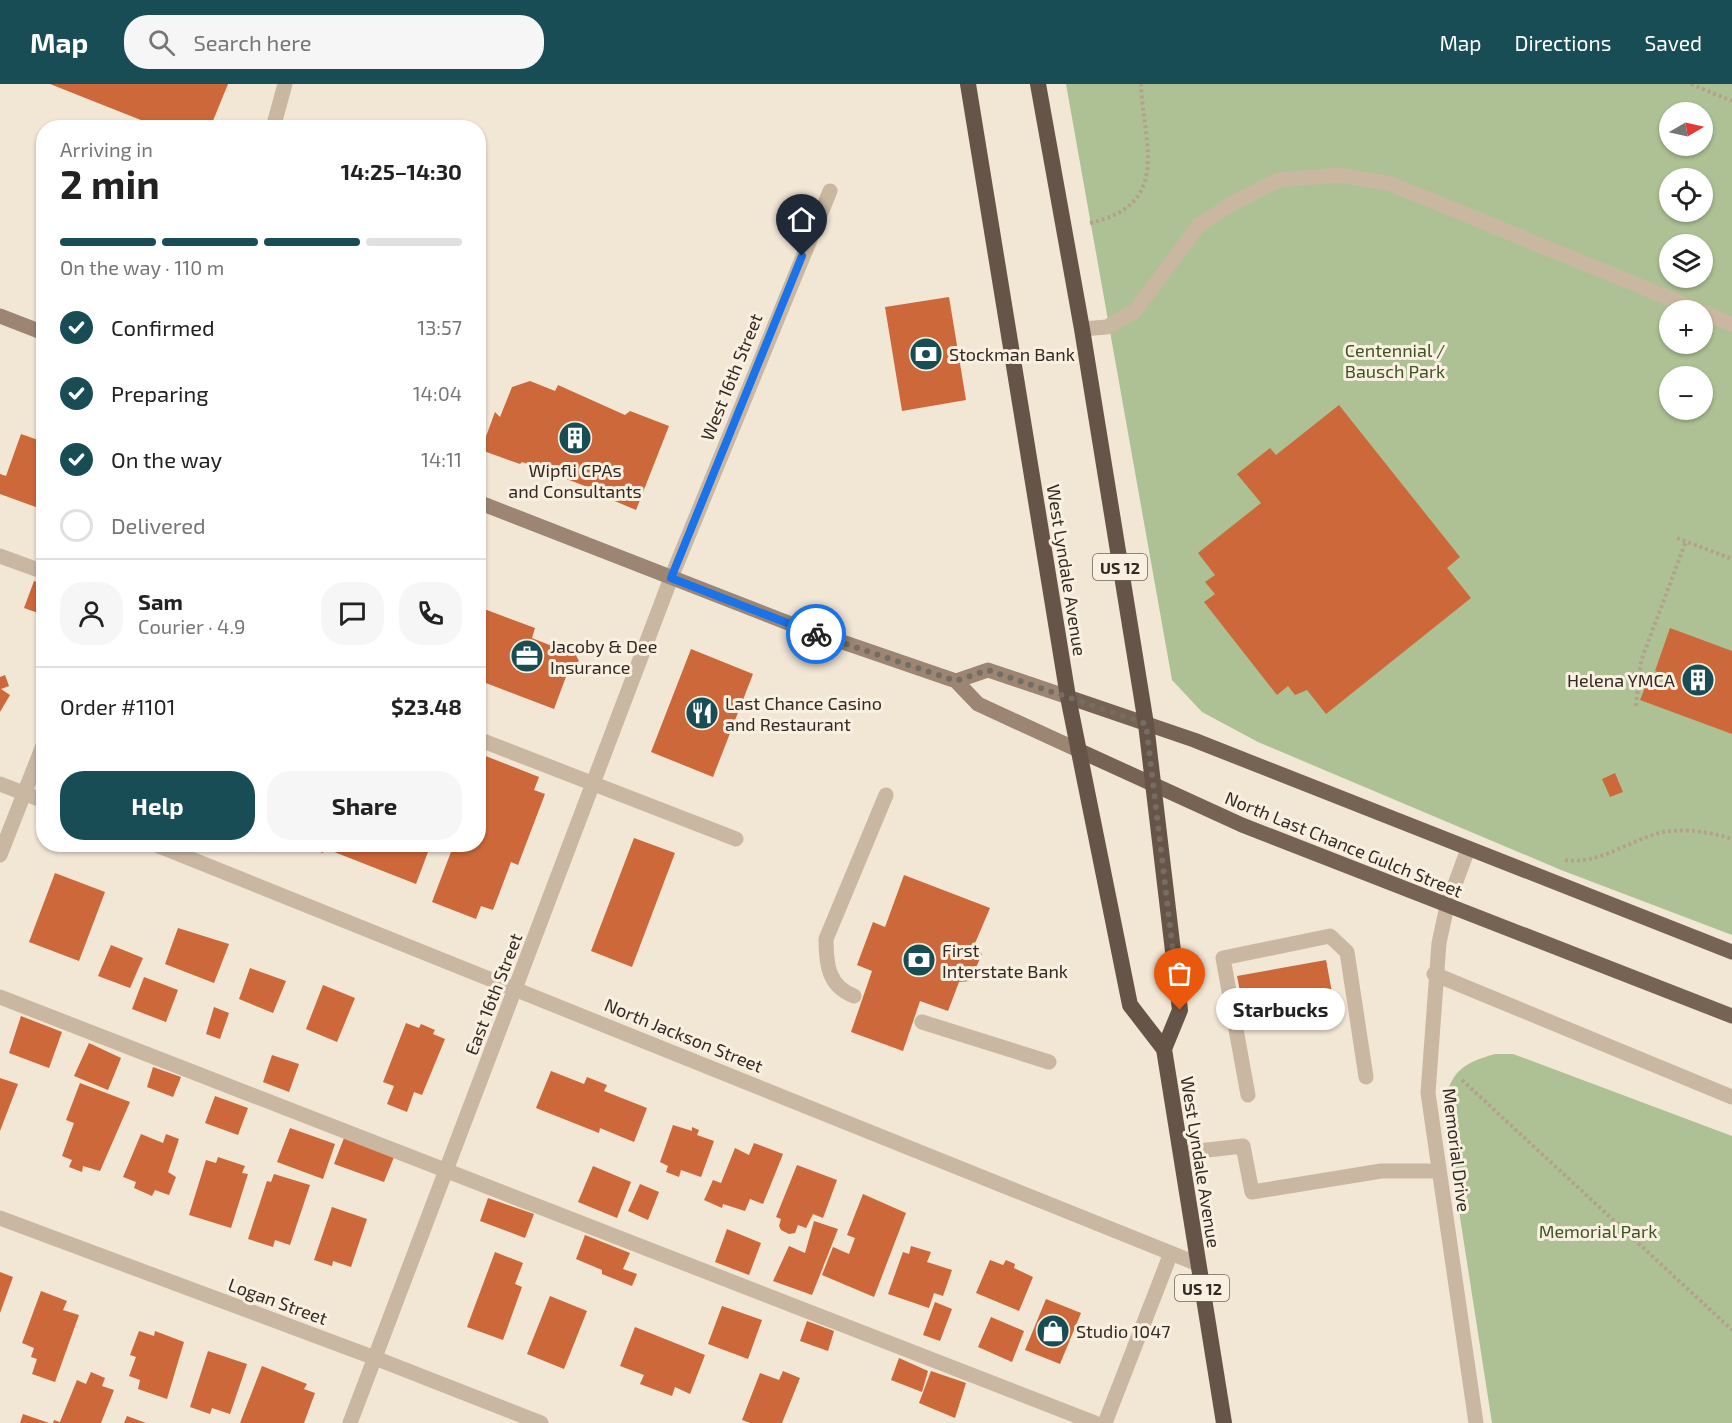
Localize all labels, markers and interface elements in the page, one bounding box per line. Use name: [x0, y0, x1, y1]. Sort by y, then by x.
search box: [124, 15, 544, 69]
text: Map: [30, 25, 88, 59]
icon: search: [145, 26, 178, 59]
text: Search here: [193, 29, 312, 55]
text: Map: [1439, 30, 1482, 55]
text: Directions: [1515, 30, 1611, 55]
text: Saved: [1644, 30, 1702, 55]
north arrow: [1659, 102, 1713, 156]
map controls: [1659, 102, 1713, 420]
text: Arriving in: [60, 137, 153, 161]
text: 14:25–14:30: [341, 158, 462, 184]
text: 2 min: [60, 160, 160, 207]
button: locate: [1659, 168, 1713, 222]
pin: [776, 194, 827, 256]
icon: home: [785, 203, 818, 236]
button: layers: [1659, 234, 1713, 288]
text: On the way · 110 m: [60, 255, 224, 279]
button: +: [1659, 300, 1713, 354]
street label: West 16th Street: [695, 310, 767, 444]
icon: check: [60, 311, 93, 344]
text: Confirmed: [111, 314, 215, 340]
text: 13:57: [417, 315, 462, 339]
bank icon: Stockman Bank: [908, 336, 944, 372]
park label: Centennial / Bausch Park: [1345, 339, 1445, 382]
place label: Stockman Bank: [949, 343, 1075, 365]
button: −: [1659, 366, 1713, 420]
icon: check: [60, 377, 93, 410]
text: Preparing: [111, 380, 209, 406]
text: 14:04: [413, 381, 462, 405]
building icon: Wipfli CPAs and Consultants: [557, 420, 593, 456]
icon: check: [60, 443, 93, 476]
text: On the way: [111, 446, 222, 472]
text: 14:11: [421, 447, 462, 471]
place label: Wipfli CPAs and Consultants: [508, 459, 642, 502]
street label: West Lyndale Avenue: [1043, 483, 1091, 657]
text: Delivered: [111, 512, 206, 538]
road number: US 12: [1093, 554, 1147, 580]
button: person: [60, 582, 123, 645]
button: chat: [321, 582, 384, 645]
button: phone: [399, 582, 462, 645]
text: Sam: [138, 588, 183, 614]
courier: [786, 604, 846, 664]
text: Courier · 4.9: [138, 614, 245, 638]
icon: bike: [800, 618, 833, 651]
place label: Jacoby & Dee Insurance: [550, 635, 657, 678]
office icon: Jacoby & Dee Insurance: [509, 638, 545, 674]
building icon: Helena YMCA: [1680, 662, 1716, 698]
place label: Helena YMCA: [1567, 669, 1676, 691]
place label: Last Chance Casino and Restaurant: [725, 692, 882, 735]
text: Order #1101: [60, 693, 176, 719]
text: $23.48: [391, 693, 462, 719]
restaurant icon: Last Chance Casino and Restaurant: [684, 695, 720, 731]
button: Help: [60, 771, 255, 840]
button: Share: [267, 771, 462, 840]
street label: North Last Chance Gulch Street: [1222, 786, 1466, 902]
street label: East 16th Street: [460, 930, 526, 1058]
place label: First Interstate Bank: [942, 939, 1068, 982]
bank icon: First Interstate Bank: [901, 942, 937, 978]
pin: [1154, 948, 1205, 1010]
icon: bag: [1163, 957, 1196, 990]
callout: Starbucks: [1216, 989, 1345, 1031]
street label: North Jackson Street: [602, 993, 767, 1077]
text: Starbucks: [1233, 997, 1328, 1021]
street label: West Lyndale Avenue: [1177, 1075, 1225, 1249]
street label: Memorial Drive: [1438, 1087, 1476, 1213]
park label: Memorial Park: [1539, 1220, 1657, 1242]
street label: Logan Street: [225, 1273, 331, 1329]
road number: US 12: [1175, 1275, 1229, 1301]
shop icon: Studio 1047: [1035, 1313, 1071, 1349]
place label: Studio 1047: [1076, 1320, 1170, 1342]

